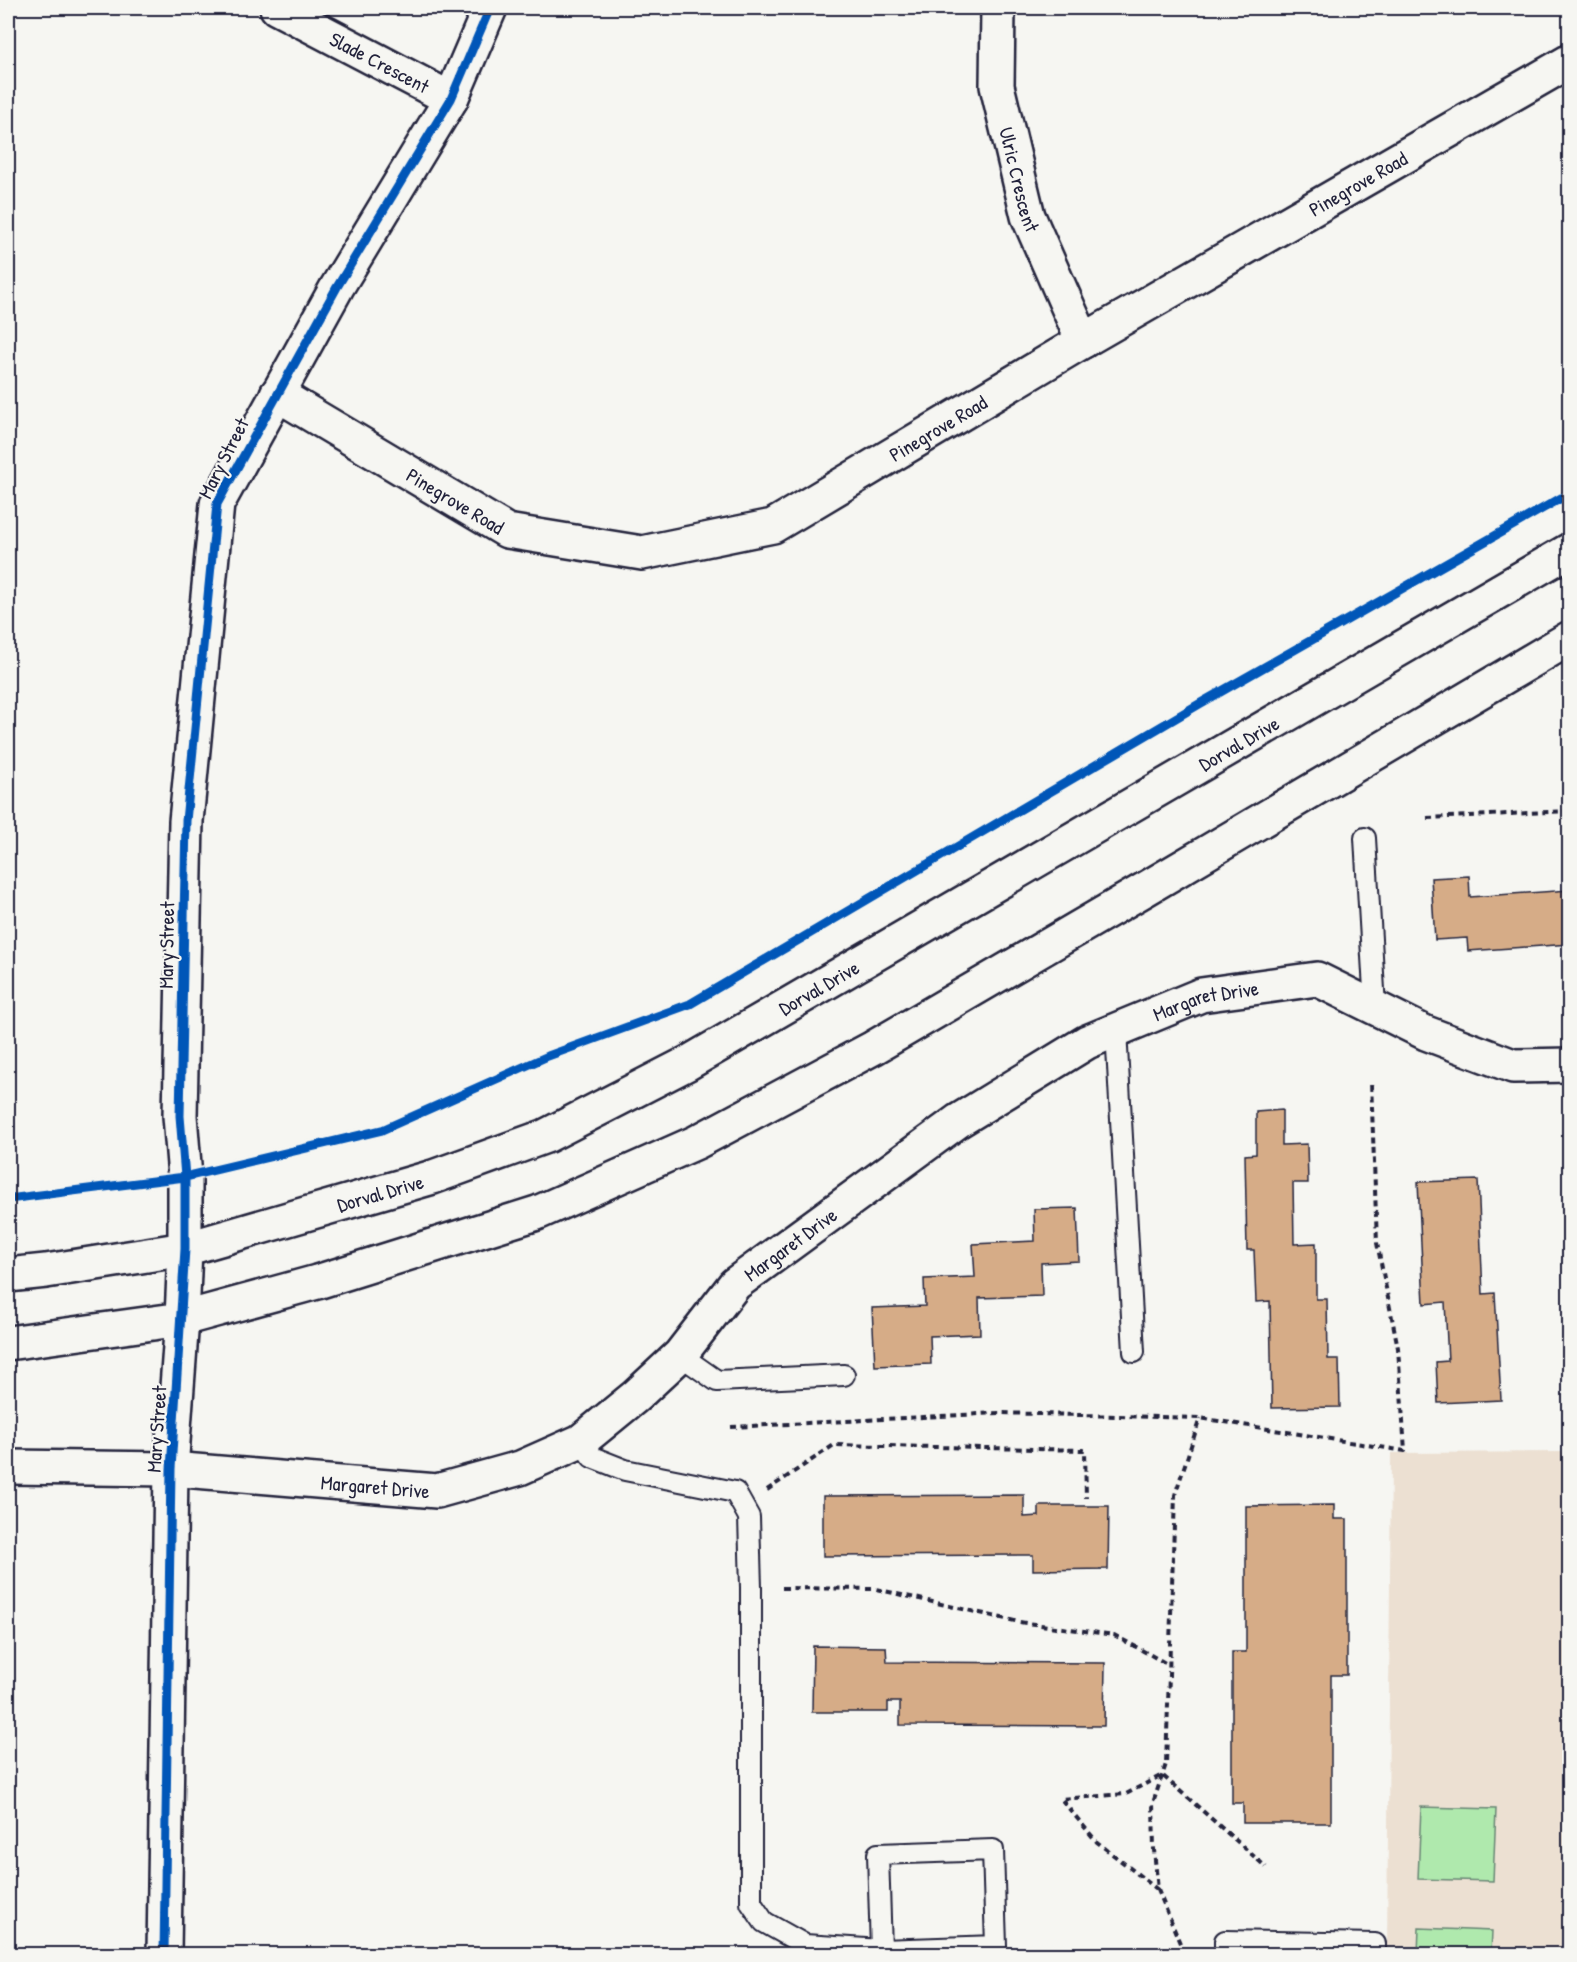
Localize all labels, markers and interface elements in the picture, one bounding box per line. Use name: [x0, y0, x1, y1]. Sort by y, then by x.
street label: Slade Crescent: [325, 25, 435, 99]
street label: Ulric Crescent: [994, 124, 1047, 237]
street label: Pinegrove Road: [1304, 144, 1412, 222]
street label: Pinegrove Road: [884, 388, 992, 467]
street label: Mary Street: [191, 412, 255, 503]
street label: Pinegrove Road: [402, 461, 510, 540]
street label: Dorval Drive: [1193, 709, 1284, 777]
street label: Mary Street: [152, 900, 180, 989]
street label: Dorval Drive: [773, 953, 864, 1021]
street label: Margaret Drive: [1149, 974, 1260, 1027]
street label: Dorval Drive: [334, 1167, 426, 1218]
street label: Margaret Drive: [738, 1201, 842, 1287]
street label: Mary Street: [139, 1384, 173, 1473]
street label: Margaret Drive: [320, 1468, 431, 1504]

